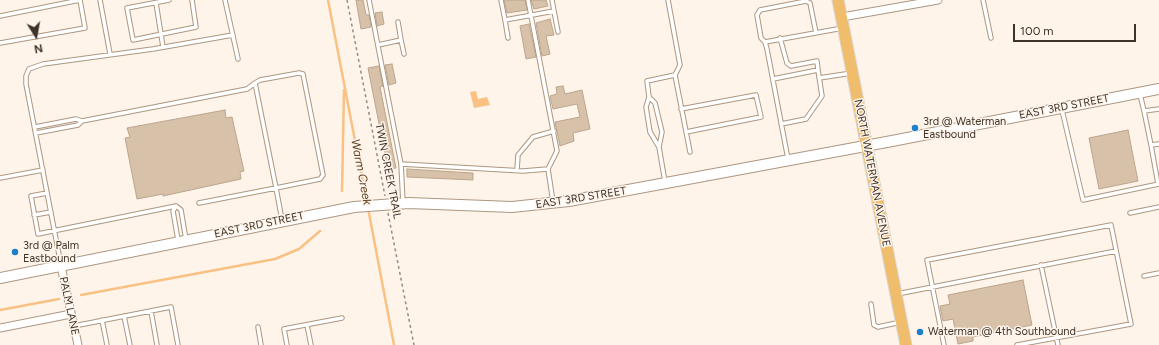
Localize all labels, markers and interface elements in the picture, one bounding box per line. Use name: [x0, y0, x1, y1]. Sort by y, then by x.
north arrow: [16, 16, 56, 56]
scale bar: [1015, 16, 1138, 42]
text: 100 m: [1020, 24, 1054, 38]
text: N: [33, 41, 44, 55]
street label: EAST 3RD STREET: [1018, 92, 1110, 122]
street label: NORTH WATERMAN AVENUE: [851, 98, 893, 248]
place label: 3rd @ Waterman Eastbound: [923, 115, 1006, 141]
street label: TWIN CREEK TRAIL: [372, 122, 404, 220]
marker: 3rd @ Waterman Eastbound: [910, 123, 920, 133]
water label: Warm Creek: [348, 138, 374, 206]
street label: EAST 3RD STREET: [535, 184, 627, 212]
street label: EAST 3RD STREET: [213, 209, 305, 241]
place label: 3rd @ Palm Eastbound: [23, 239, 79, 265]
marker: 3rd @ Palm Eastbound: [10, 247, 20, 257]
street label: PALM LANE: [56, 275, 82, 337]
place label: Waterman @ 4th Southbound: [928, 325, 1076, 339]
marker: Waterman @ 4th Southbound: [915, 327, 925, 337]

